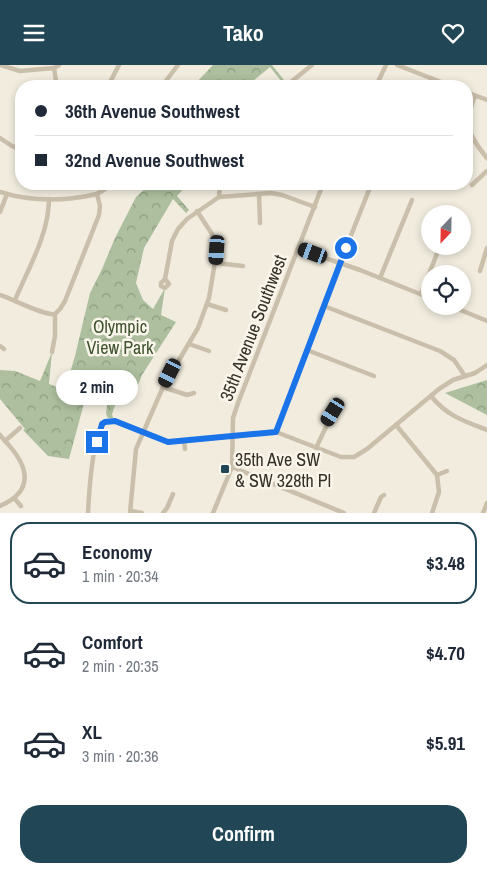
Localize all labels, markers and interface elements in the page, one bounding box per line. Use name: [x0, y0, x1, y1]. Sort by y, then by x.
text: Tako: [223, 18, 264, 48]
icon: menu: [20, 19, 48, 47]
icon: heart: [439, 19, 467, 47]
text: 36th Avenue Southwest: [65, 98, 240, 124]
text: 32nd Avenue Southwest: [65, 147, 244, 173]
north arrow: [421, 205, 471, 255]
map controls: [421, 205, 471, 315]
car: [208, 235, 225, 265]
route start: [335, 237, 357, 259]
car: [296, 241, 329, 265]
street label: 35th Avenue Southwest: [214, 251, 292, 405]
button: locate: [421, 265, 471, 315]
park label: Olympic View Park: [86, 314, 154, 360]
car: [156, 356, 183, 390]
callout: 2 min: [56, 369, 138, 405]
text: 2 min: [80, 376, 114, 398]
car: [318, 395, 347, 429]
route end: [86, 431, 108, 453]
place label: 35th Ave SW & SW 328th Pl: [235, 447, 331, 493]
marker: 35th Ave SW & SW 328th Pl: [219, 463, 231, 475]
text: Economy: [82, 539, 152, 565]
icon: car: [22, 541, 67, 586]
text: $3.48: [426, 550, 465, 576]
text: 1 min · 20:34: [82, 565, 159, 587]
text: Comfort: [82, 629, 143, 655]
icon: car: [22, 631, 67, 676]
text: $4.70: [426, 640, 465, 666]
text: 2 min · 20:35: [82, 655, 159, 677]
text: XL: [82, 719, 102, 745]
icon: car: [22, 721, 67, 766]
text: $5.91: [426, 730, 465, 756]
text: 3 min · 20:36: [82, 745, 159, 767]
button: Confirm: [20, 805, 467, 863]

